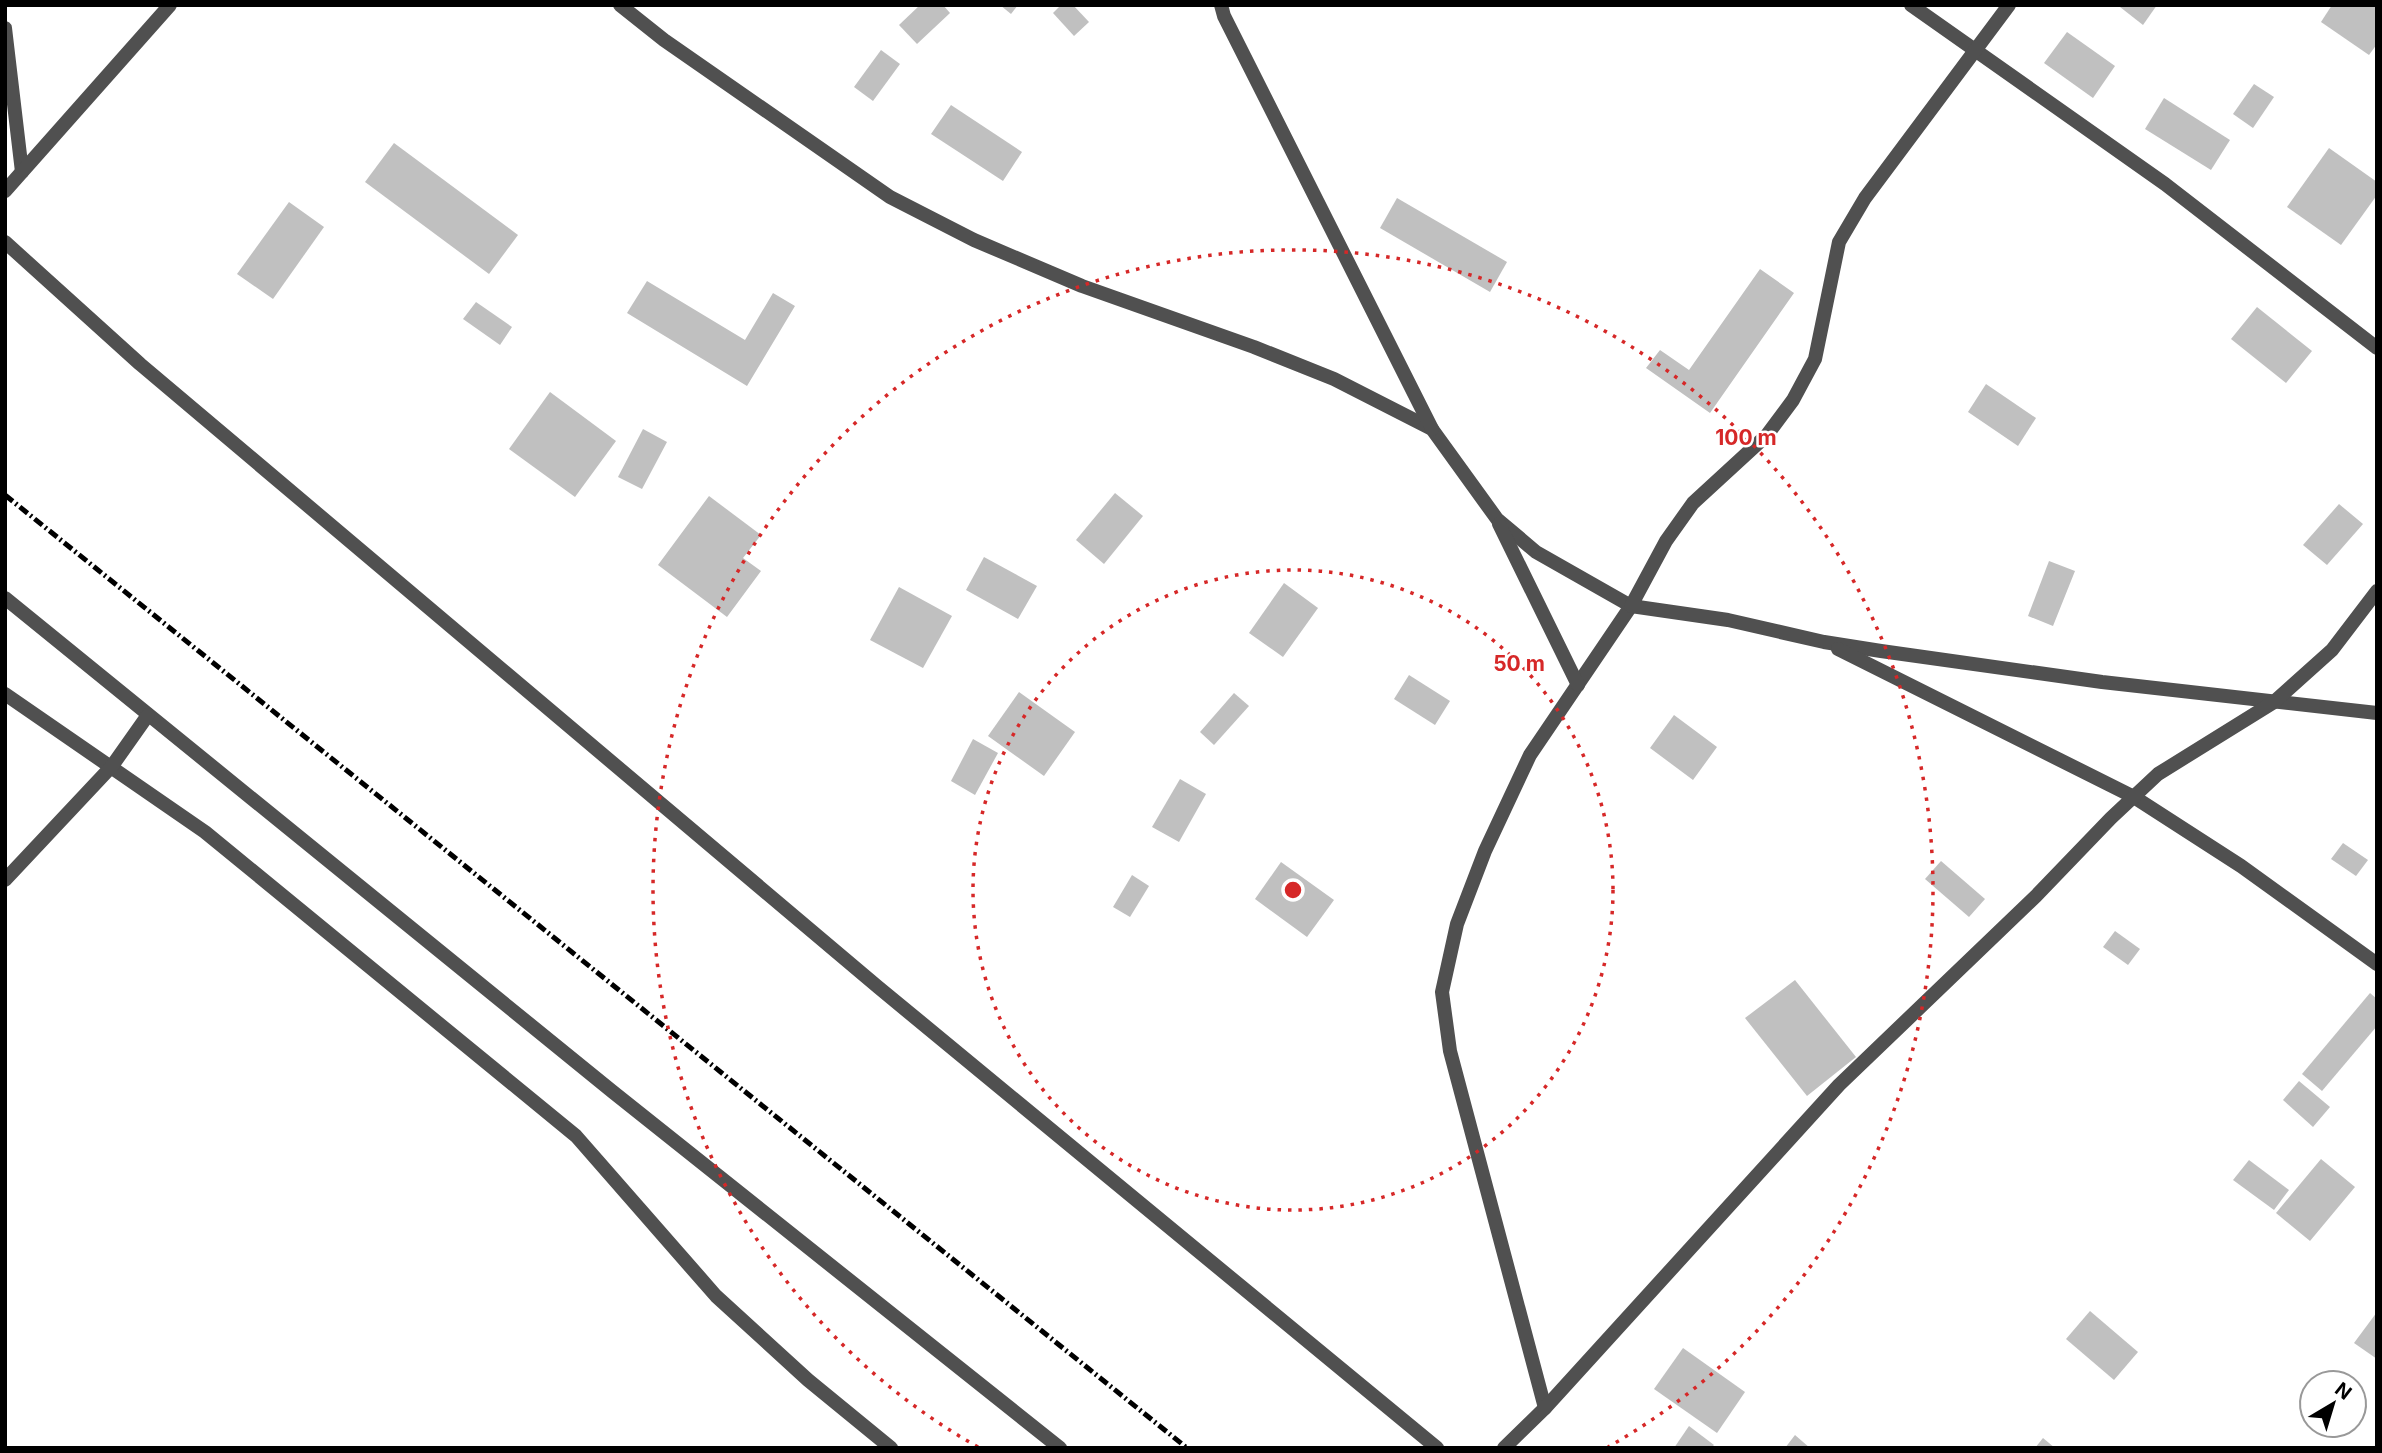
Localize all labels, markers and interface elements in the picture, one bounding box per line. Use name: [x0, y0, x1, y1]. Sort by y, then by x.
text: 100 m: [1715, 425, 1777, 450]
text: 50 m: [1493, 651, 1545, 676]
centre of rings: [1281, 878, 1305, 902]
north arrow: [2298, 1369, 2368, 1439]
text: N: [2330, 1377, 2356, 1405]

